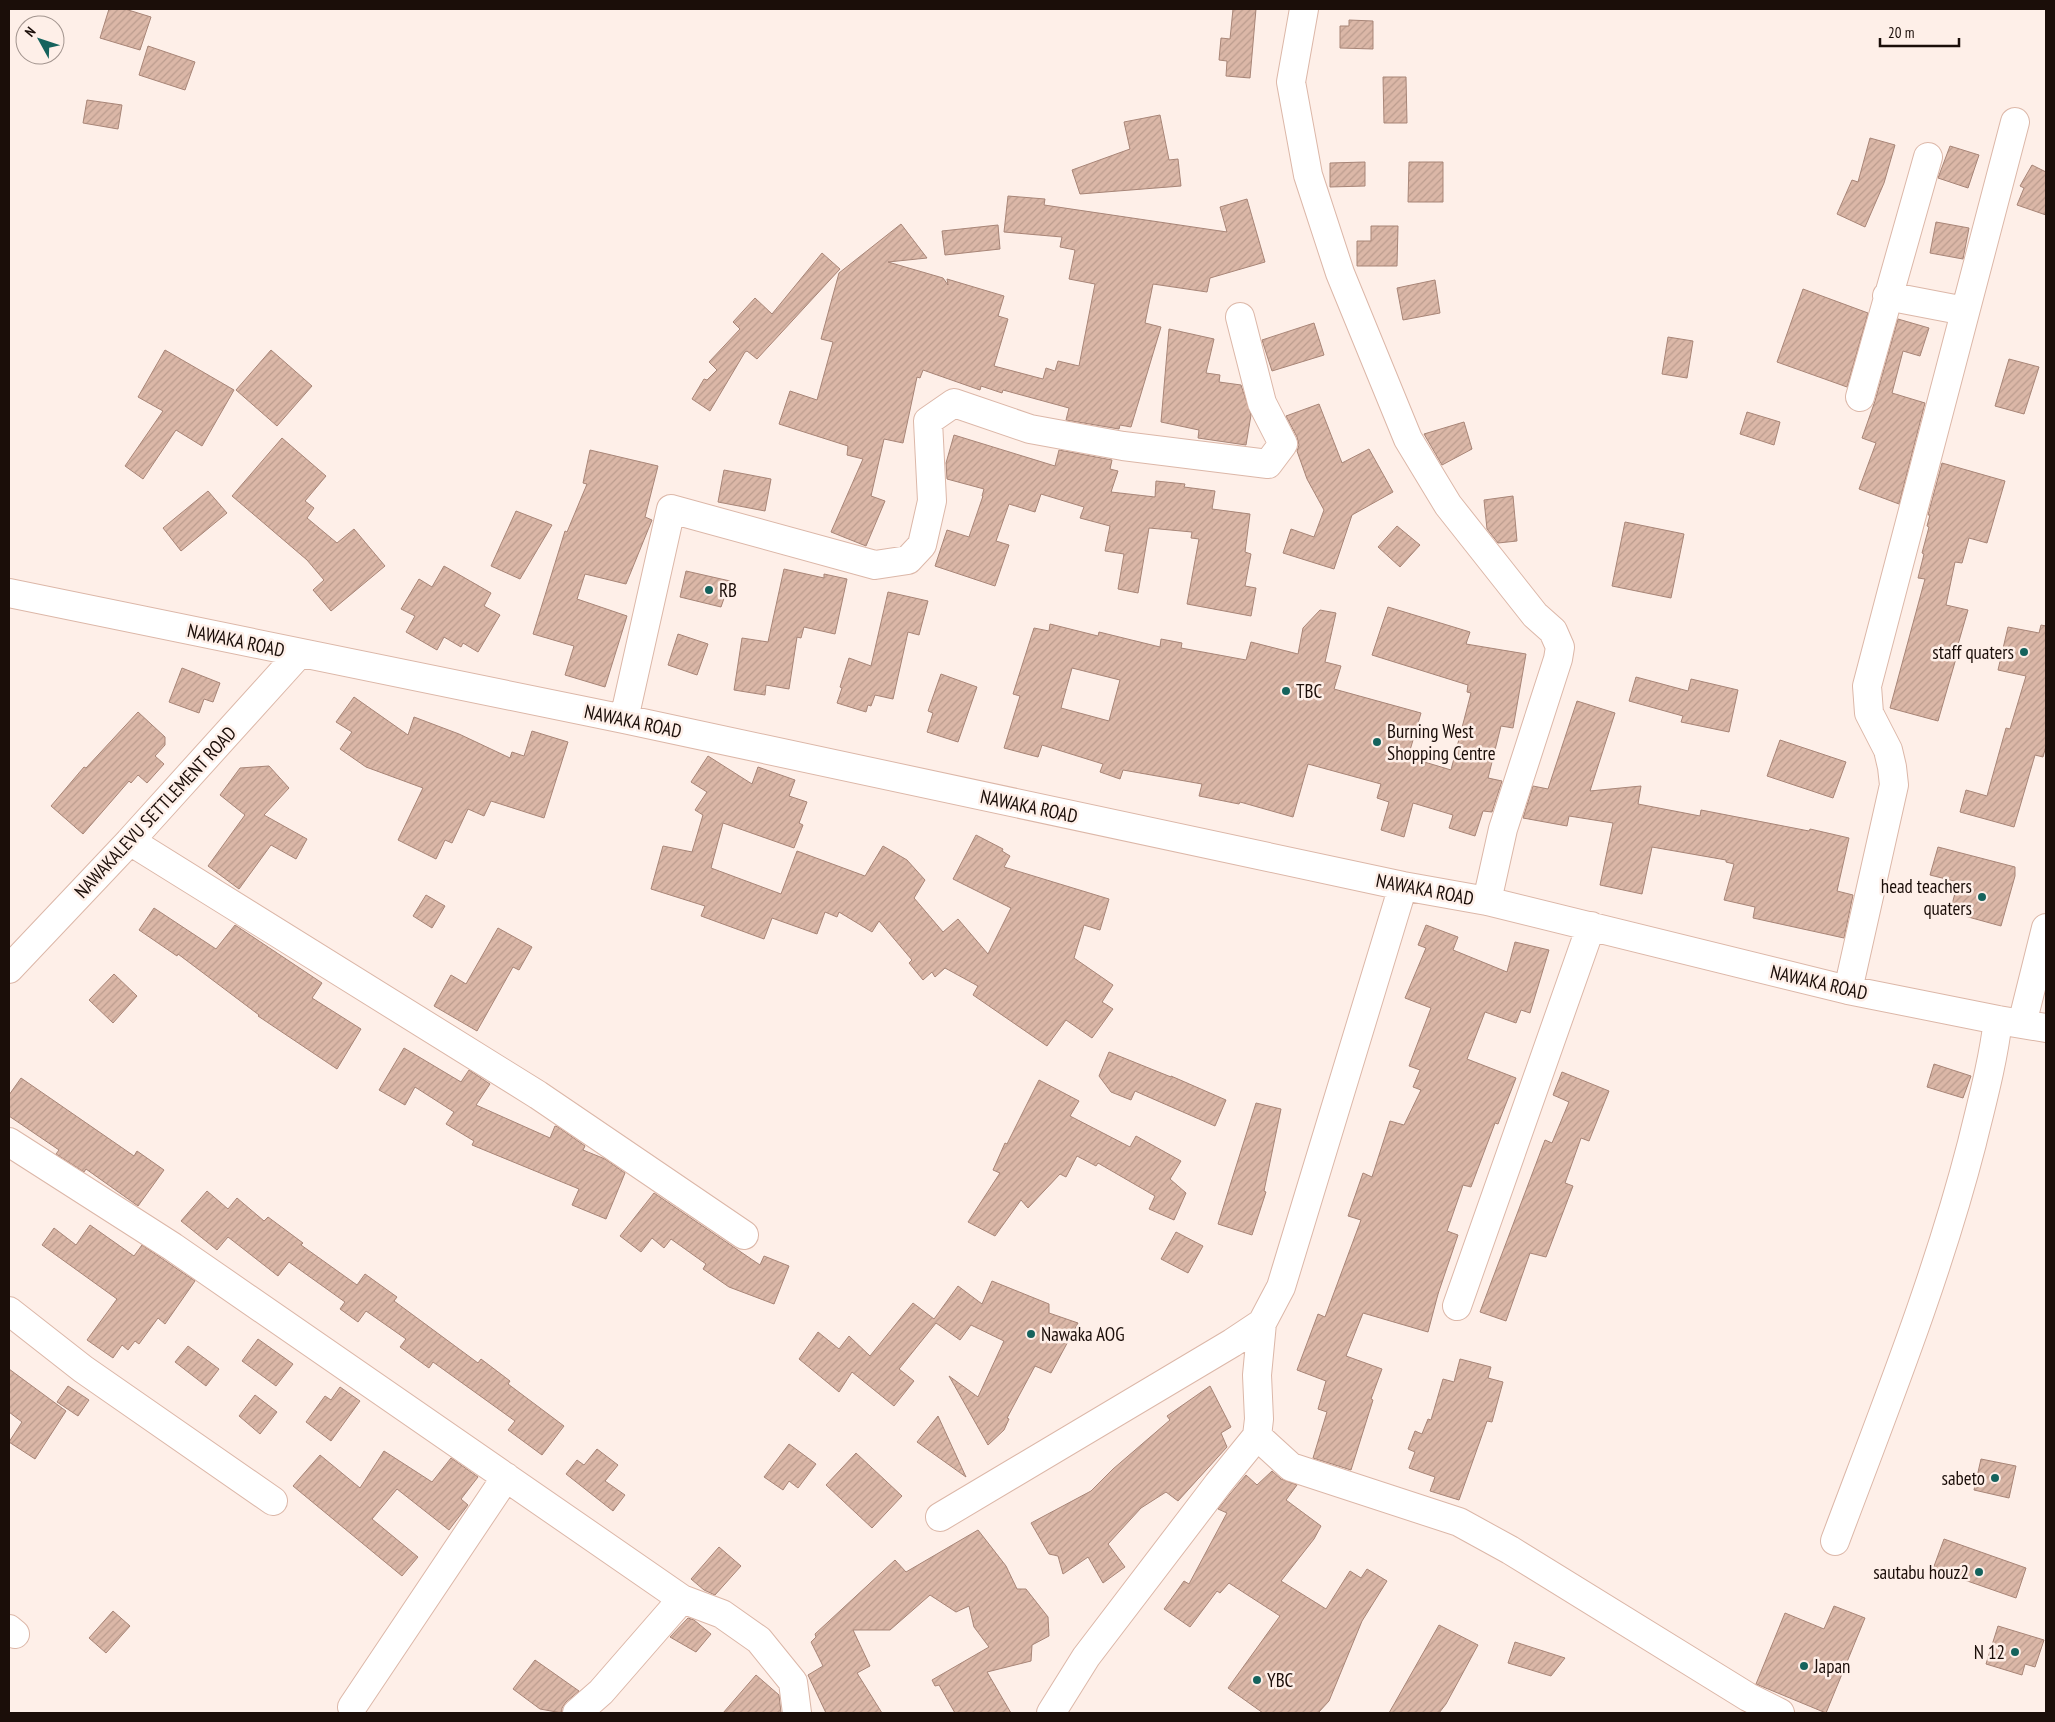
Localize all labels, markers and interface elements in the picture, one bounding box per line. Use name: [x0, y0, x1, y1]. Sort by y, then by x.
north arrow: [15, 15, 65, 65]
scale bar: [1880, 15, 1959, 47]
text: N: [21, 23, 39, 40]
text: 20 m: [1888, 23, 1914, 42]
place label: RB: [719, 578, 737, 602]
marker: RB: [703, 584, 715, 596]
street label: NAWAKA ROAD: [185, 618, 287, 662]
place label: staff quaters: [1932, 640, 2014, 664]
marker: staff quaters: [2018, 646, 2030, 658]
place label: TBC: [1296, 679, 1322, 703]
marker: TBC: [1280, 685, 1292, 697]
street label: NAWAKA ROAD: [582, 699, 684, 743]
place label: Burning West Shopping Centre: [1387, 719, 1496, 765]
street label: NAWAKALEVU SETTLEMENT ROAD: [69, 721, 241, 903]
marker: Burning West Shopping Centre: [1371, 736, 1383, 748]
street label: NAWAKA ROAD: [978, 784, 1080, 828]
street label: NAWAKA ROAD: [1374, 868, 1476, 910]
place label: head teachers quaters: [1881, 874, 1972, 920]
marker: head teachers quaters: [1976, 891, 1988, 903]
street label: NAWAKA ROAD: [1768, 959, 1870, 1005]
place label: Nawaka AOG: [1041, 1322, 1125, 1346]
marker: Nawaka AOG: [1025, 1328, 1037, 1340]
place label: sabeto: [1942, 1466, 1985, 1490]
marker: sabeto: [1989, 1472, 2001, 1484]
place label: sautabu houz2: [1873, 1560, 1969, 1584]
marker: sautabu houz2: [1973, 1566, 1985, 1578]
place label: N 12: [1974, 1640, 2005, 1664]
marker: N 12: [2009, 1646, 2021, 1658]
place label: Japan: [1813, 1654, 1850, 1678]
marker: Japan: [1798, 1660, 1810, 1672]
place label: YBC: [1267, 1668, 1294, 1692]
marker: YBC: [1251, 1674, 1263, 1686]

